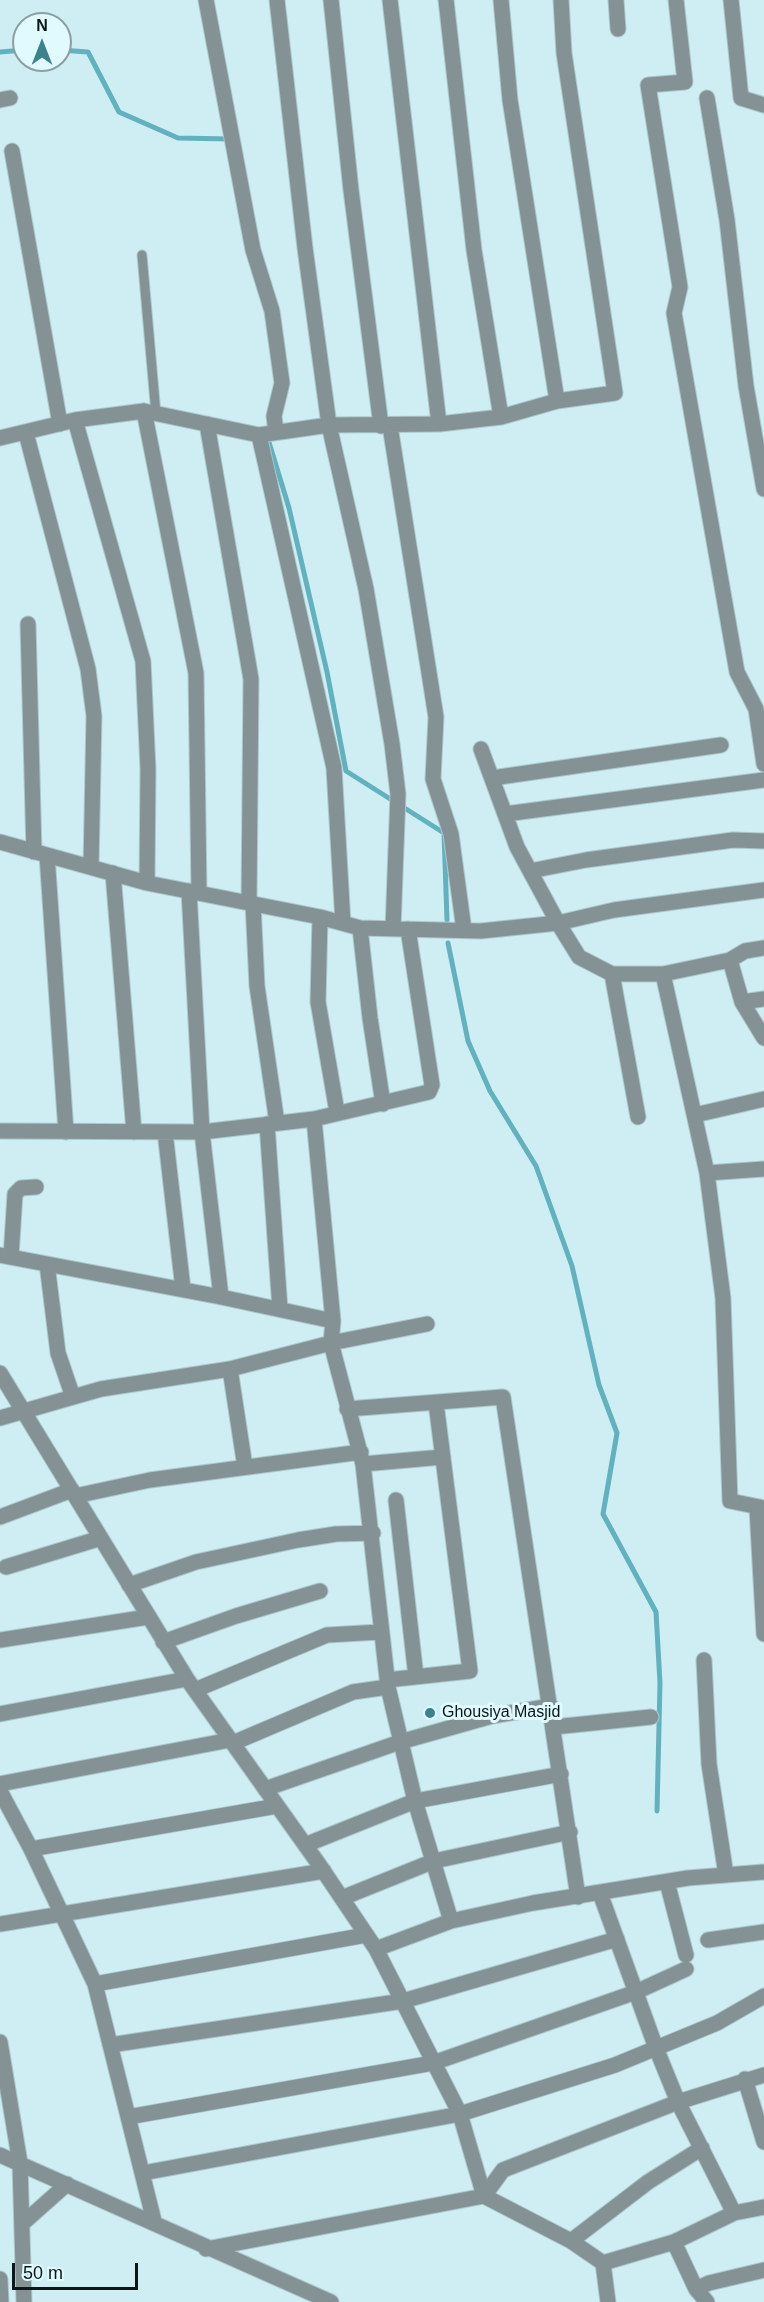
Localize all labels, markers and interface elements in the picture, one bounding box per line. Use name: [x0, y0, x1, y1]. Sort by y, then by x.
north arrow: [12, 12, 72, 72]
text: N: [36, 17, 48, 34]
place label: Ghousiya Masjid: [442, 1703, 560, 1723]
marker: Ghousiya Masjid: [423, 1706, 437, 1720]
scale bar: [15, 2251, 141, 2289]
text: 50 m: [23, 2263, 63, 2283]

